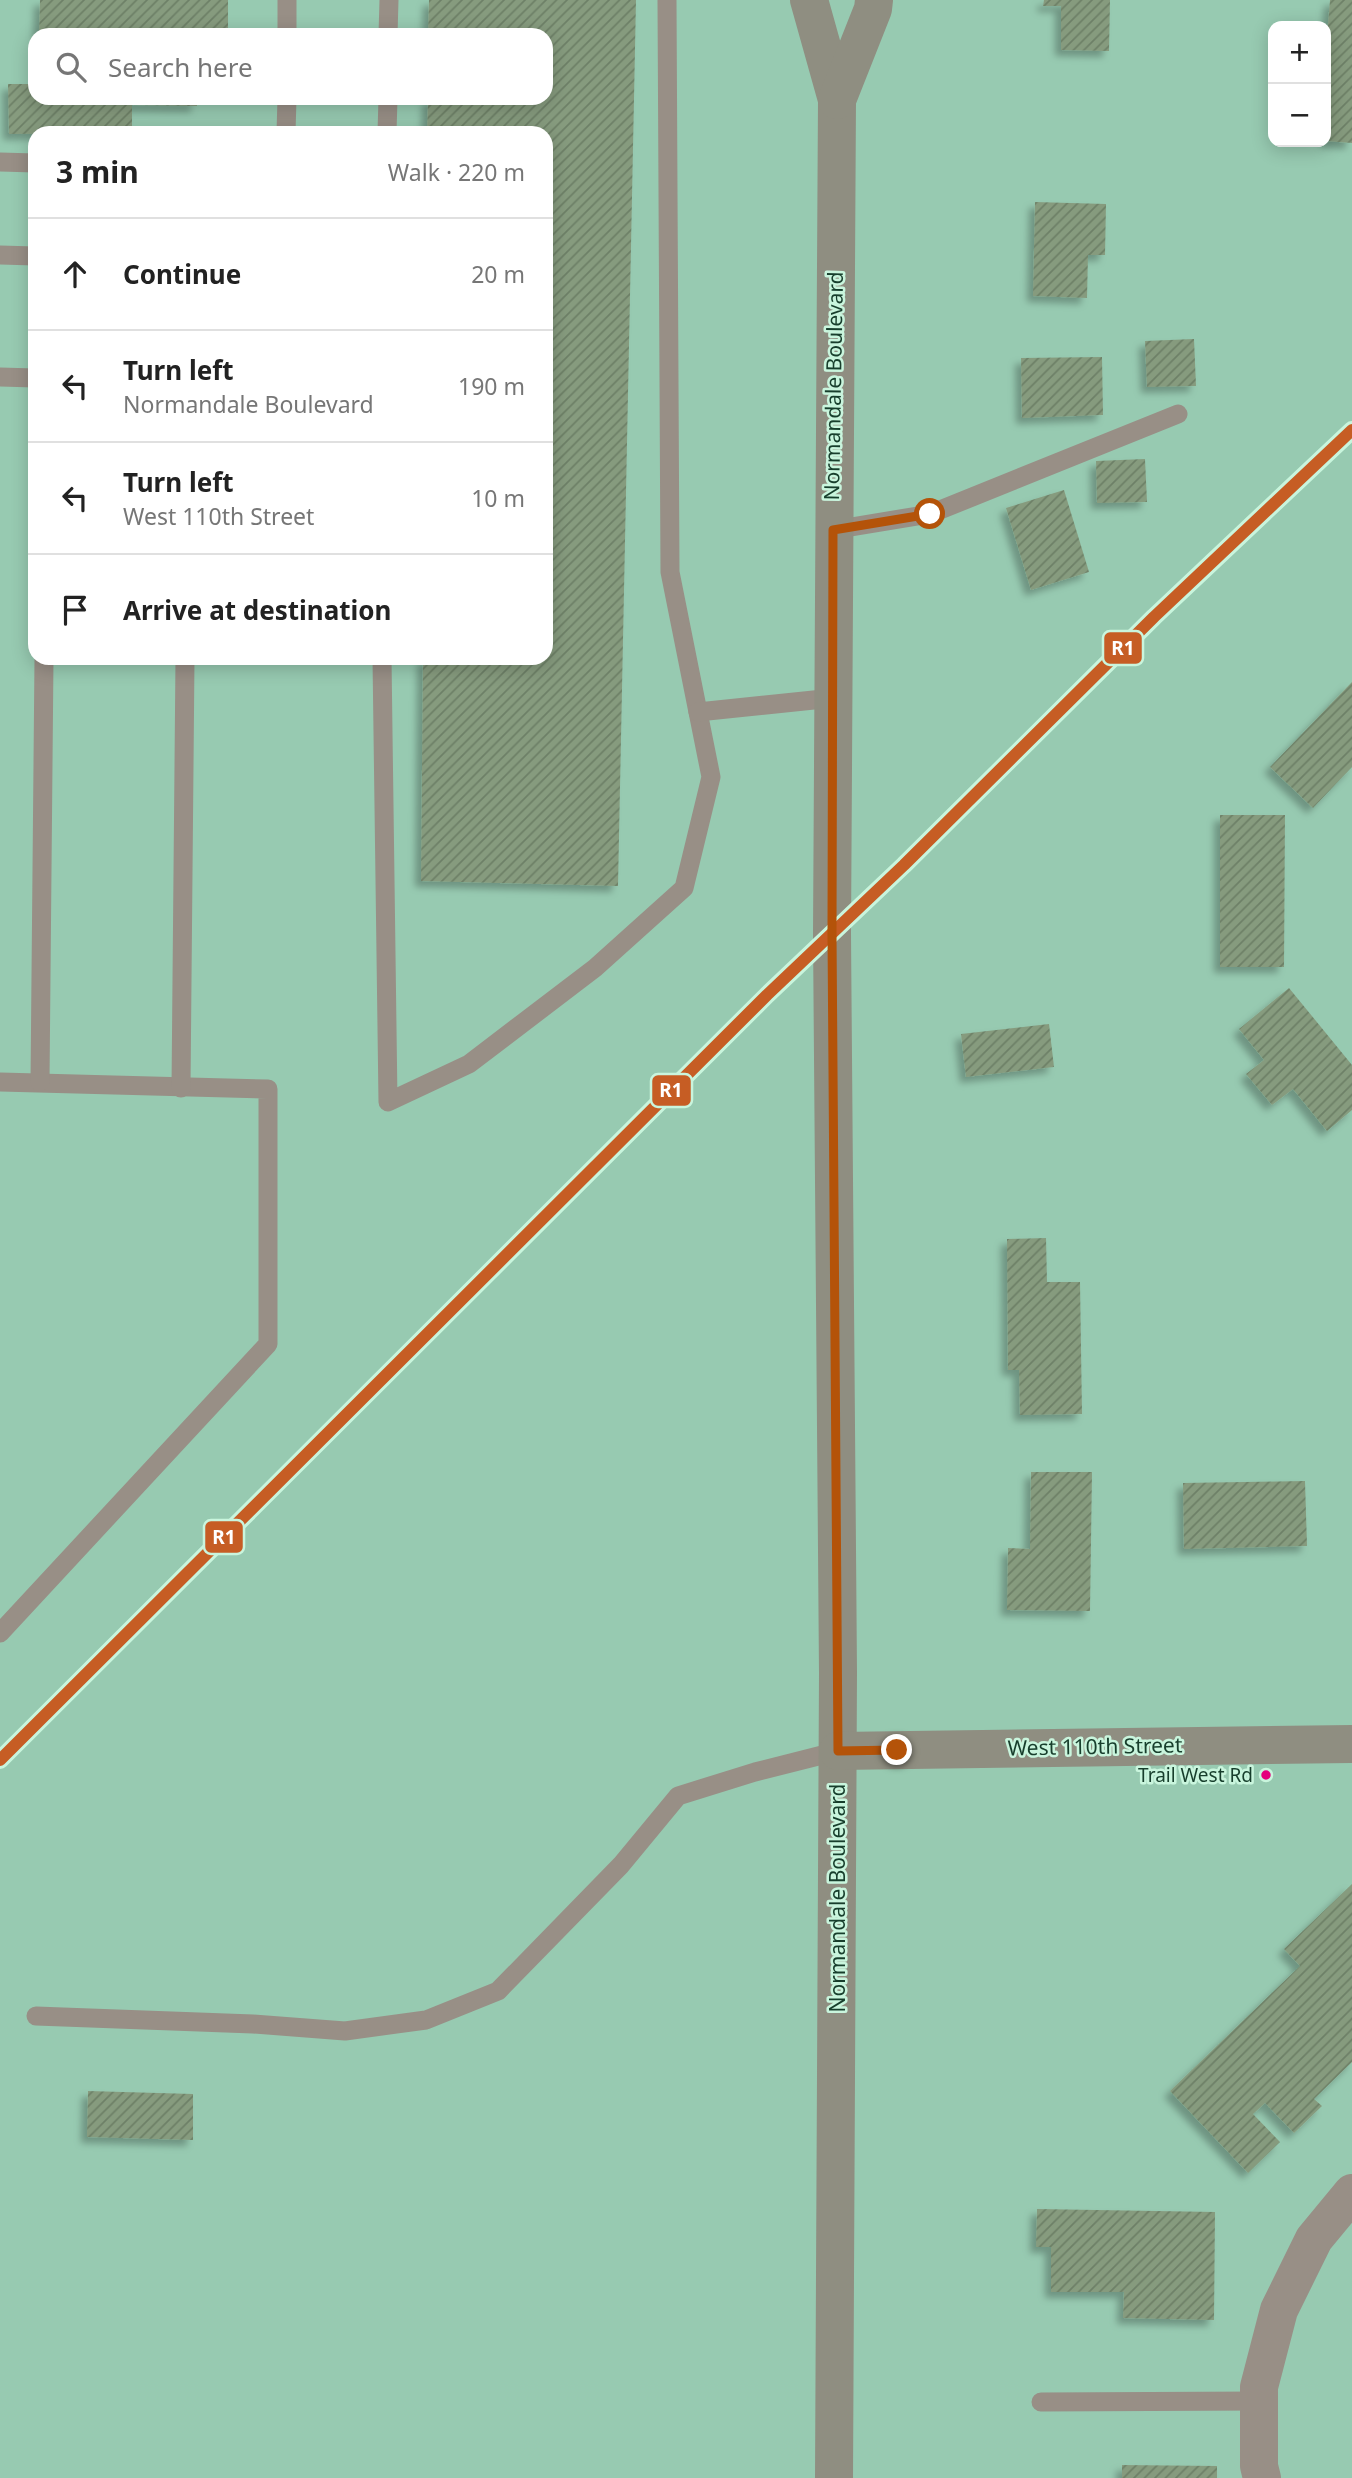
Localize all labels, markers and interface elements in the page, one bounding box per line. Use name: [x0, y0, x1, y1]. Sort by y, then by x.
map controls: [1268, 21, 1331, 147]
button: +: [1268, 21, 1331, 84]
search box: [28, 28, 553, 105]
icon: search: [52, 48, 90, 86]
text: Search here: [108, 49, 253, 85]
button: −: [1268, 84, 1331, 147]
text: 3 min: [56, 151, 139, 192]
text: Walk · 220 m: [388, 156, 525, 188]
icon: ahead: [56, 255, 94, 293]
text: Continue: [123, 256, 241, 292]
text: 20 m: [471, 258, 525, 290]
street label: Normandale Boulevard: [817, 271, 849, 501]
text: Turn left: [123, 352, 234, 388]
icon: left: [56, 367, 94, 405]
text: 190 m: [458, 370, 525, 402]
text: Normandale Boulevard: [123, 388, 374, 420]
text: Turn left: [123, 464, 234, 500]
icon: left: [56, 479, 94, 517]
text: 10 m: [471, 482, 525, 514]
route start: [914, 498, 945, 529]
text: West 110th Street: [123, 500, 314, 532]
icon: arrive: [56, 591, 94, 629]
text: Arrive at destination: [123, 592, 392, 628]
line badge: R1: [1103, 631, 1143, 665]
text: R1: [1111, 635, 1135, 661]
line badge: R1: [651, 1074, 692, 1107]
text: R1: [659, 1077, 683, 1103]
line badge: R1: [204, 1520, 244, 1554]
text: R1: [212, 1524, 236, 1550]
street label: West 110th Street: [1007, 1730, 1183, 1762]
route end: [881, 1734, 912, 1765]
place label: Trail West Rd: [1138, 1762, 1253, 1788]
marker: Trail West Rd: [1259, 1768, 1273, 1782]
street label: Normandale Boulevard: [823, 1784, 851, 2012]

